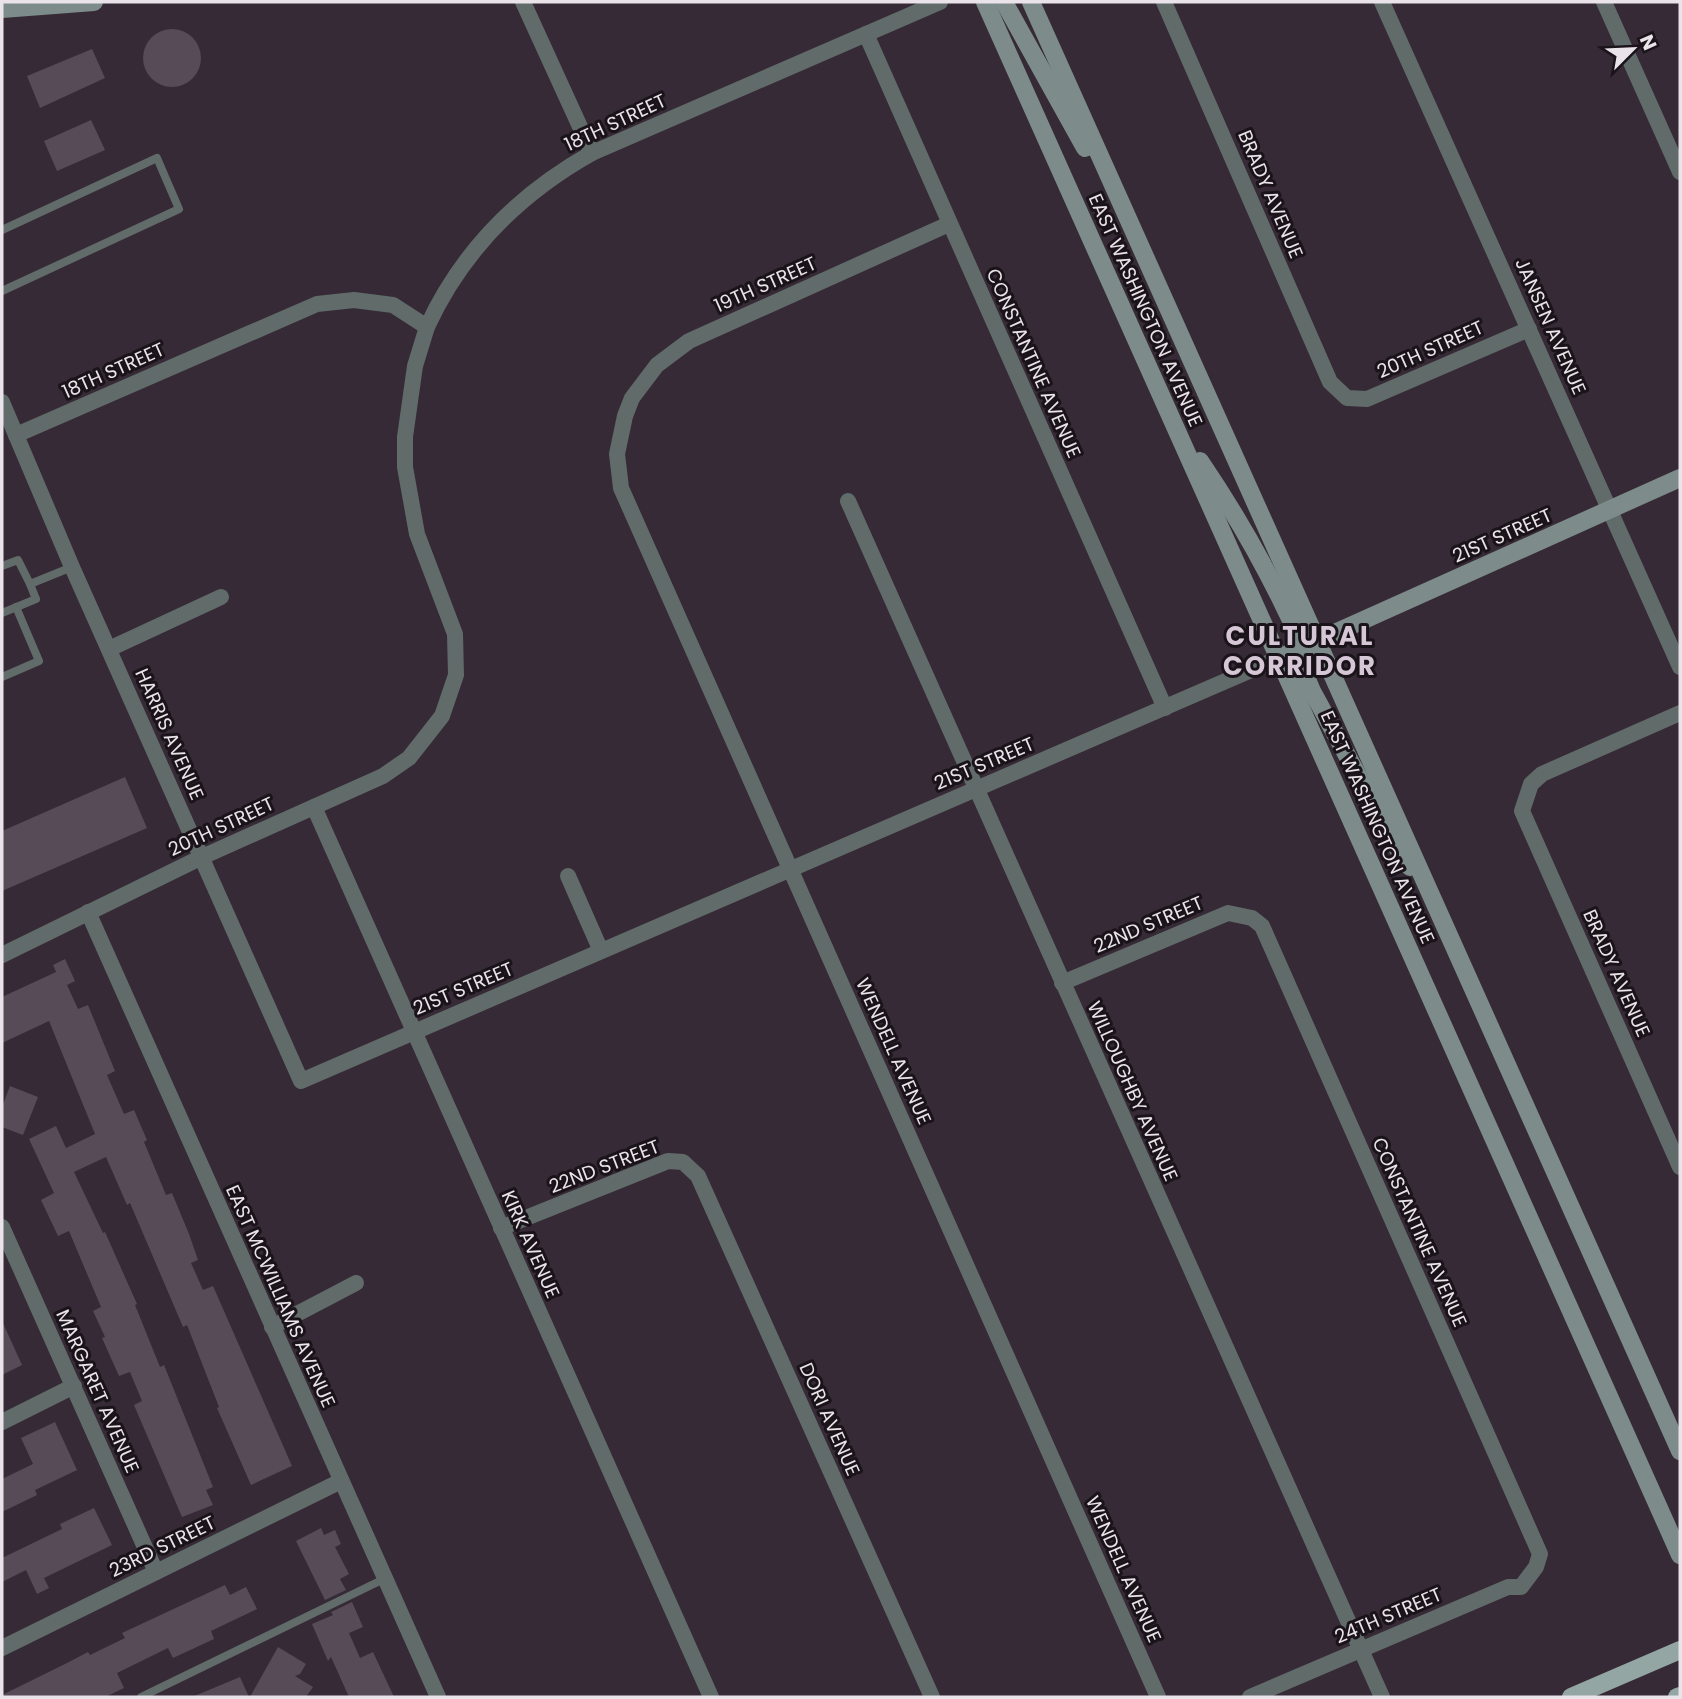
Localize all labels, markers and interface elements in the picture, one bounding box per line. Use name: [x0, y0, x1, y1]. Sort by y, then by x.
north arrow: [1598, 14, 1668, 84]
text: N: [1633, 30, 1663, 54]
street label: 18TH STREET: [560, 87, 670, 158]
street label: BRADY AVENUE: [1231, 126, 1310, 262]
street label: EAST WASHINGTON AVENUE: [1082, 189, 1209, 431]
street label: 19TH STREET: [710, 250, 821, 319]
street label: JANSEN AVENUE: [1508, 254, 1593, 399]
street label: CONSTANTINE AVENUE: [980, 264, 1088, 462]
street label: 20TH STREET: [1373, 314, 1488, 385]
street label: 18TH STREET: [58, 336, 169, 405]
street label: 21ST STREET: [1448, 502, 1556, 569]
district label: CULTURAL CORRIDOR: [1223, 618, 1377, 684]
street label: HARRIS AVENUE: [128, 664, 211, 804]
street label: EAST WASHINGTON AVENUE: [1314, 706, 1441, 948]
street label: 21ST STREET: [930, 730, 1038, 797]
street label: 20TH STREET: [164, 790, 279, 863]
street label: 22ND STREET: [1089, 889, 1207, 960]
street label: BRADY AVENUE: [1576, 905, 1657, 1041]
street label: 21ST STREET: [409, 955, 517, 1022]
street label: WENDELL AVENUE: [849, 974, 938, 1129]
street label: WILLOUGHBY AVENUE: [1081, 997, 1184, 1186]
street label: 22ND STREET: [545, 1133, 663, 1200]
street label: CONSTANTINE AVENUE: [1366, 1133, 1474, 1331]
street label: EAST MCWILLIAMS AVENUE: [219, 1181, 342, 1412]
street label: KIRK AVENUE: [495, 1186, 566, 1302]
street label: MARGARET AVENUE: [49, 1305, 146, 1477]
street label: DORI AVENUE: [793, 1358, 866, 1480]
street label: WENDELL AVENUE: [1079, 1492, 1168, 1647]
street label: 23RD STREET: [105, 1509, 220, 1584]
street label: 24TH STREET: [1330, 1581, 1446, 1650]

